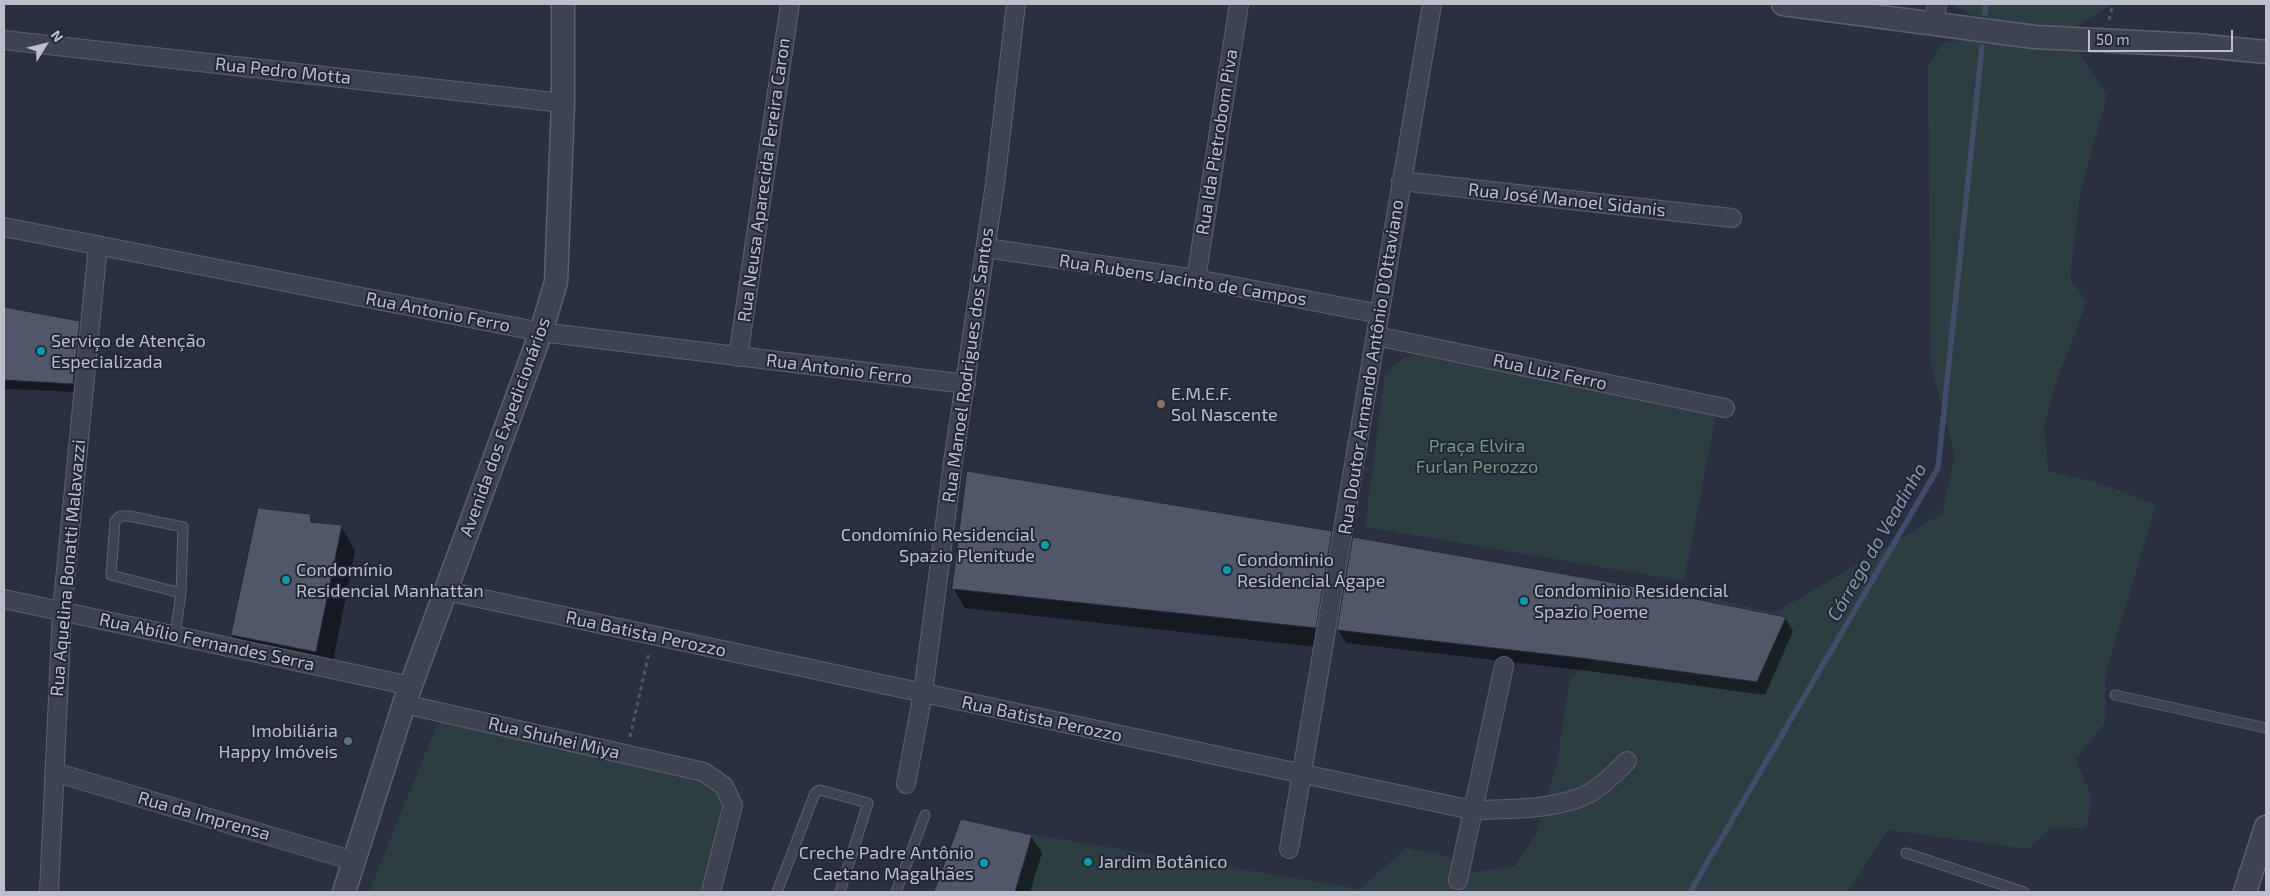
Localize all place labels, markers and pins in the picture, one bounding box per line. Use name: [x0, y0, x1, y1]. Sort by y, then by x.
place label: Serviço de Atenção Especializada: [51, 330, 206, 372]
marker: Serviço de Atenção Especializada: [35, 345, 47, 357]
place label: E.M.E.F. Sol Nascente: [1171, 383, 1278, 426]
marker: E.M.E.F. Sol Nascente: [1155, 398, 1167, 410]
place label: Condomínio Residencial Spazio Plenitude: [841, 524, 1035, 566]
marker: Condomínio Residencial Spazio Plenitude: [1039, 539, 1051, 551]
place label: Condominio Residencial Ágape: [1237, 549, 1385, 592]
place label: Condomínio Residencial Manhattan: [296, 559, 484, 602]
marker: Condominio Residencial Ágape: [1221, 564, 1233, 576]
marker: Condomínio Residencial Manhattan: [280, 574, 292, 586]
place label: Condominio Residencial Spazio Poeme: [1534, 580, 1728, 622]
marker: Condominio Residencial Spazio Poeme: [1518, 595, 1530, 607]
place label: Imobiliária Happy Imóveis: [218, 720, 338, 762]
marker: Imobiliária Happy Imóveis: [342, 735, 354, 747]
place label: Creche Padre Antônio Caetano Magalhães: [799, 842, 974, 884]
place label: Jardim Botânico: [1098, 851, 1228, 873]
marker: Jardim Botânico: [1082, 856, 1094, 868]
marker: Creche Padre Antônio Caetano Magalhães: [978, 857, 990, 869]

